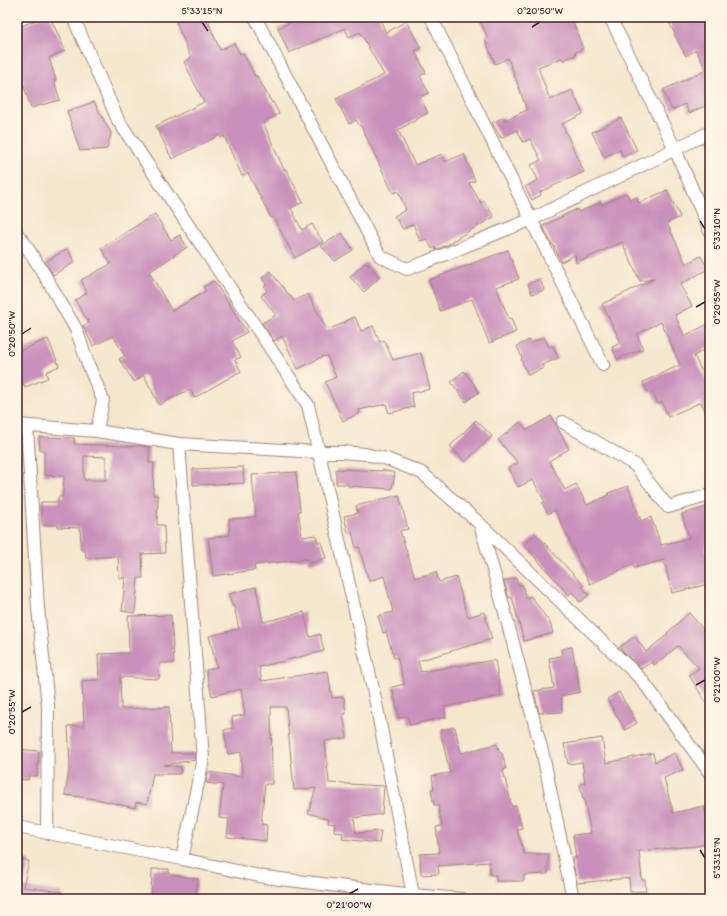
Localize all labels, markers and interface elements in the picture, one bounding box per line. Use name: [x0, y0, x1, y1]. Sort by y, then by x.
text: 5°33'15"N: [181, 4, 223, 17]
text: 0°20'50"W: [517, 4, 563, 17]
text: 5°33'10"N: [710, 208, 723, 250]
text: 0°20'55"W: [710, 279, 723, 325]
text: 0°20'50"W: [5, 311, 18, 357]
text: 0°21'00"W: [710, 657, 723, 703]
text: 0°20'55"W: [5, 689, 18, 735]
text: 5°33'15"N: [710, 837, 723, 879]
text: 0°21'00"W: [326, 898, 372, 911]

